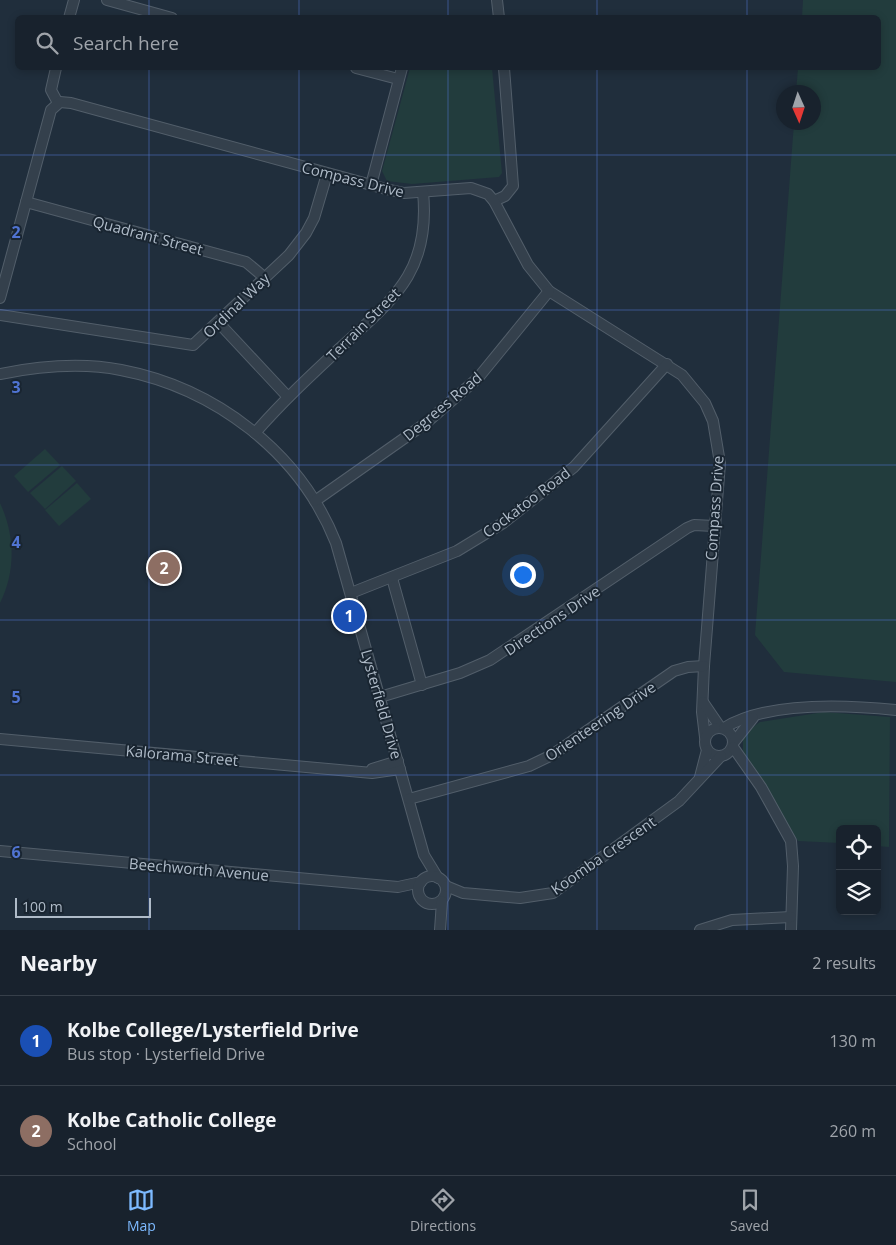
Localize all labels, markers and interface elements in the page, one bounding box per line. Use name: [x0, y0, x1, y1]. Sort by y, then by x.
search box: [15, 15, 881, 70]
icon: search: [33, 29, 61, 57]
text: Search here: [73, 30, 179, 56]
north arrow: [776, 85, 821, 130]
street label: Compass Drive: [300, 157, 406, 201]
street label: Quadrant Street: [91, 211, 205, 259]
text: 2: [11, 221, 21, 243]
street label: Ordinal Way: [198, 268, 274, 342]
street label: Terrain Street: [322, 283, 404, 365]
street label: Degrees Road: [398, 367, 486, 445]
text: 3: [11, 376, 21, 398]
street label: Compass Drive: [700, 455, 728, 561]
street label: Cockatoo Road: [478, 462, 574, 542]
text: 4: [11, 531, 21, 553]
pin: 2: [148, 549, 180, 587]
your location: [510, 562, 536, 588]
street label: Directions Drive: [500, 581, 604, 659]
pin: 1: [333, 597, 365, 635]
street label: Lysterfield Drive: [357, 647, 407, 761]
street label: Orienteering Drive: [541, 677, 659, 765]
text: 5: [11, 686, 21, 708]
street label: Kalorama Street: [125, 740, 239, 770]
street label: Koomba Crescent: [547, 811, 659, 899]
map controls: [836, 825, 881, 915]
button: locate: [836, 825, 881, 870]
text: 6: [11, 841, 21, 863]
street label: Beechworth Avenue: [128, 853, 270, 885]
button: layers: [836, 870, 881, 915]
scale bar: [15, 895, 151, 918]
text: 100 m: [22, 897, 63, 916]
text: Nearby: [20, 949, 97, 977]
text: 2 results: [812, 952, 876, 974]
text: Kolbe College/Lysterfield Drive: [67, 1017, 359, 1043]
text: 1: [31, 1030, 41, 1052]
text: 130 m: [830, 1030, 876, 1052]
text: Bus stop · Lysterfield Drive: [67, 1043, 265, 1065]
text: Kolbe Catholic College: [67, 1107, 276, 1133]
text: 2: [31, 1120, 41, 1142]
text: 260 m: [830, 1120, 876, 1142]
text: School: [67, 1133, 117, 1155]
tab: Map: [127, 1186, 156, 1235]
tab: Directions: [410, 1186, 476, 1235]
tab: Saved: [730, 1186, 769, 1235]

